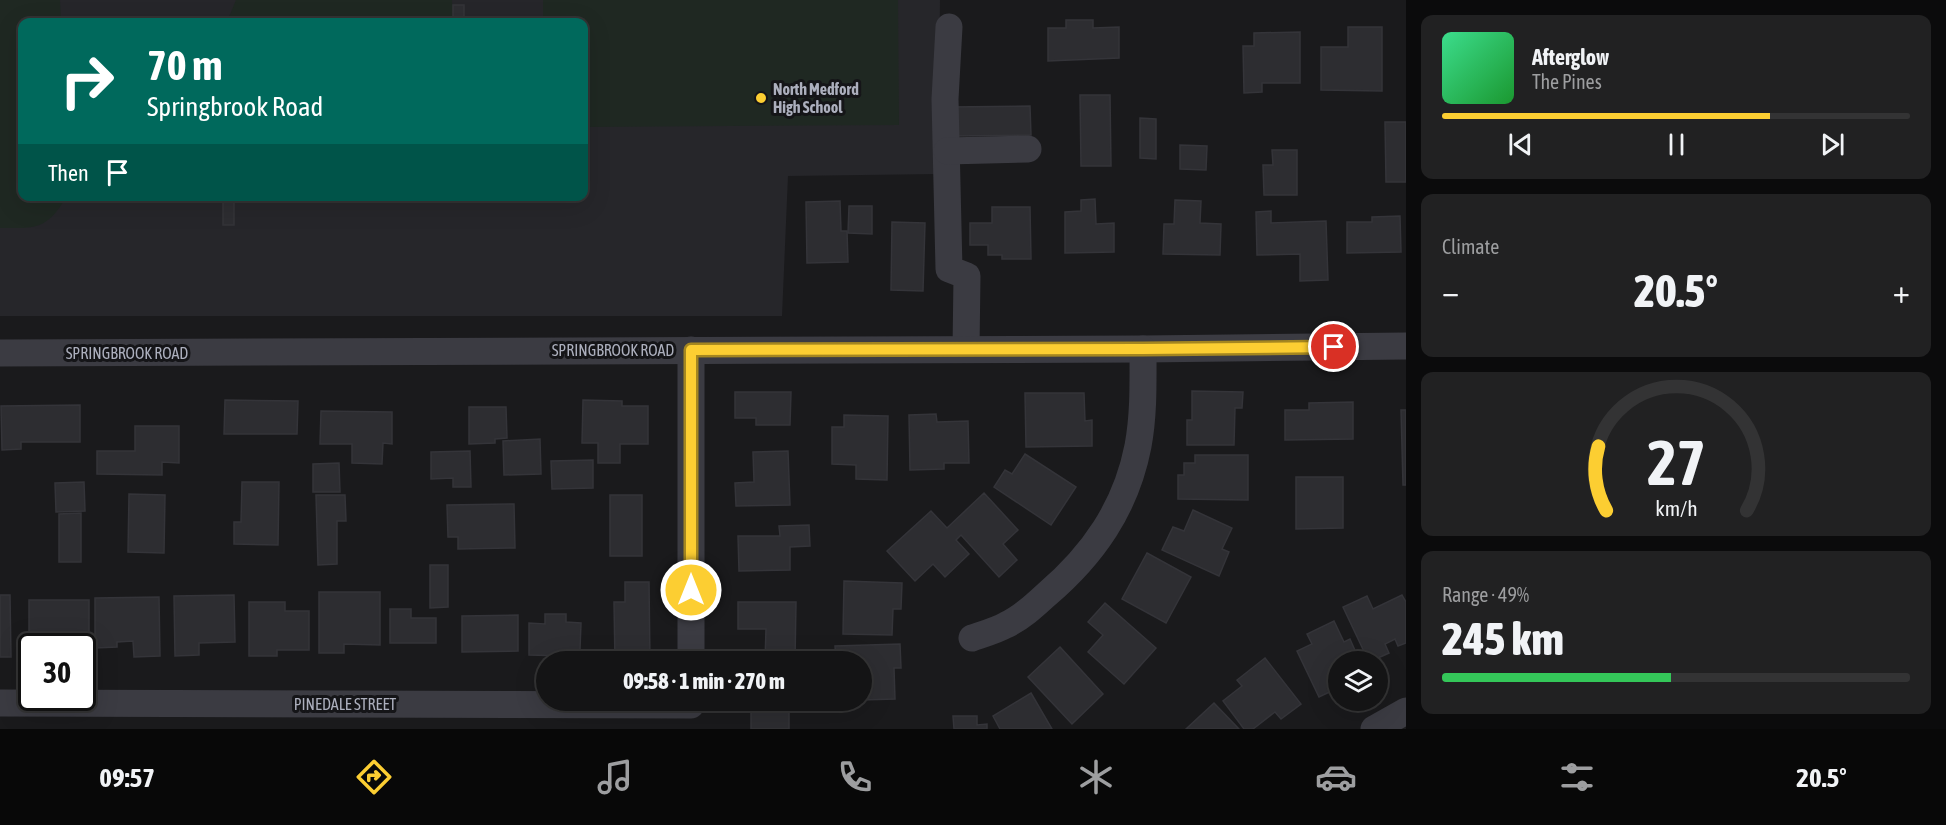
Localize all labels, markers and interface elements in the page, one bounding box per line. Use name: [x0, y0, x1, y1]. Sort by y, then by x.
text: 70 m: [147, 41, 222, 89]
icon: right: [48, 42, 126, 120]
text: Afterglow: [1532, 44, 1609, 70]
text: The Pines: [1532, 70, 1602, 93]
place label: North Medford High School: [773, 80, 859, 116]
text: Springbrook Road: [147, 91, 323, 122]
marker: North Medford High School: [754, 91, 768, 105]
icon: previous: [1504, 128, 1537, 161]
icon: pause: [1660, 128, 1693, 161]
icon: next: [1816, 128, 1849, 161]
icon: arrive: [101, 156, 134, 189]
text: Then: [48, 160, 89, 186]
text: Climate: [1442, 235, 1499, 258]
text: 20.5°: [1634, 265, 1718, 317]
text: −: [1442, 272, 1459, 310]
text: +: [1893, 272, 1910, 310]
pin: [1308, 321, 1359, 372]
icon: arrive: [1317, 330, 1350, 363]
street label: SPRINGBROOK ROAD: [552, 341, 674, 359]
street label: SPRINGBROOK ROAD: [66, 344, 188, 362]
text: 27: [1647, 427, 1705, 498]
text: km/h: [1655, 496, 1697, 521]
position arrow: [659, 558, 723, 622]
text: Range · 49%: [1442, 583, 1529, 606]
text: 245 km: [1442, 613, 1564, 665]
speed limit sign: 30: [18, 633, 96, 711]
map controls: [1328, 651, 1388, 711]
button: layers: [1328, 651, 1388, 711]
text: 09:58 · 1 min · 270 m: [623, 668, 785, 694]
street label: PINEDALE STREET: [294, 695, 396, 713]
icon: directions: [353, 756, 395, 798]
icon: music: [594, 756, 636, 798]
icon: phone: [834, 756, 876, 798]
icon: climate: [1075, 756, 1117, 798]
icon: car: [1315, 756, 1357, 798]
icon: filters: [1556, 756, 1598, 798]
text: 09:57: [99, 762, 155, 793]
text: 20.5°: [1796, 762, 1847, 793]

